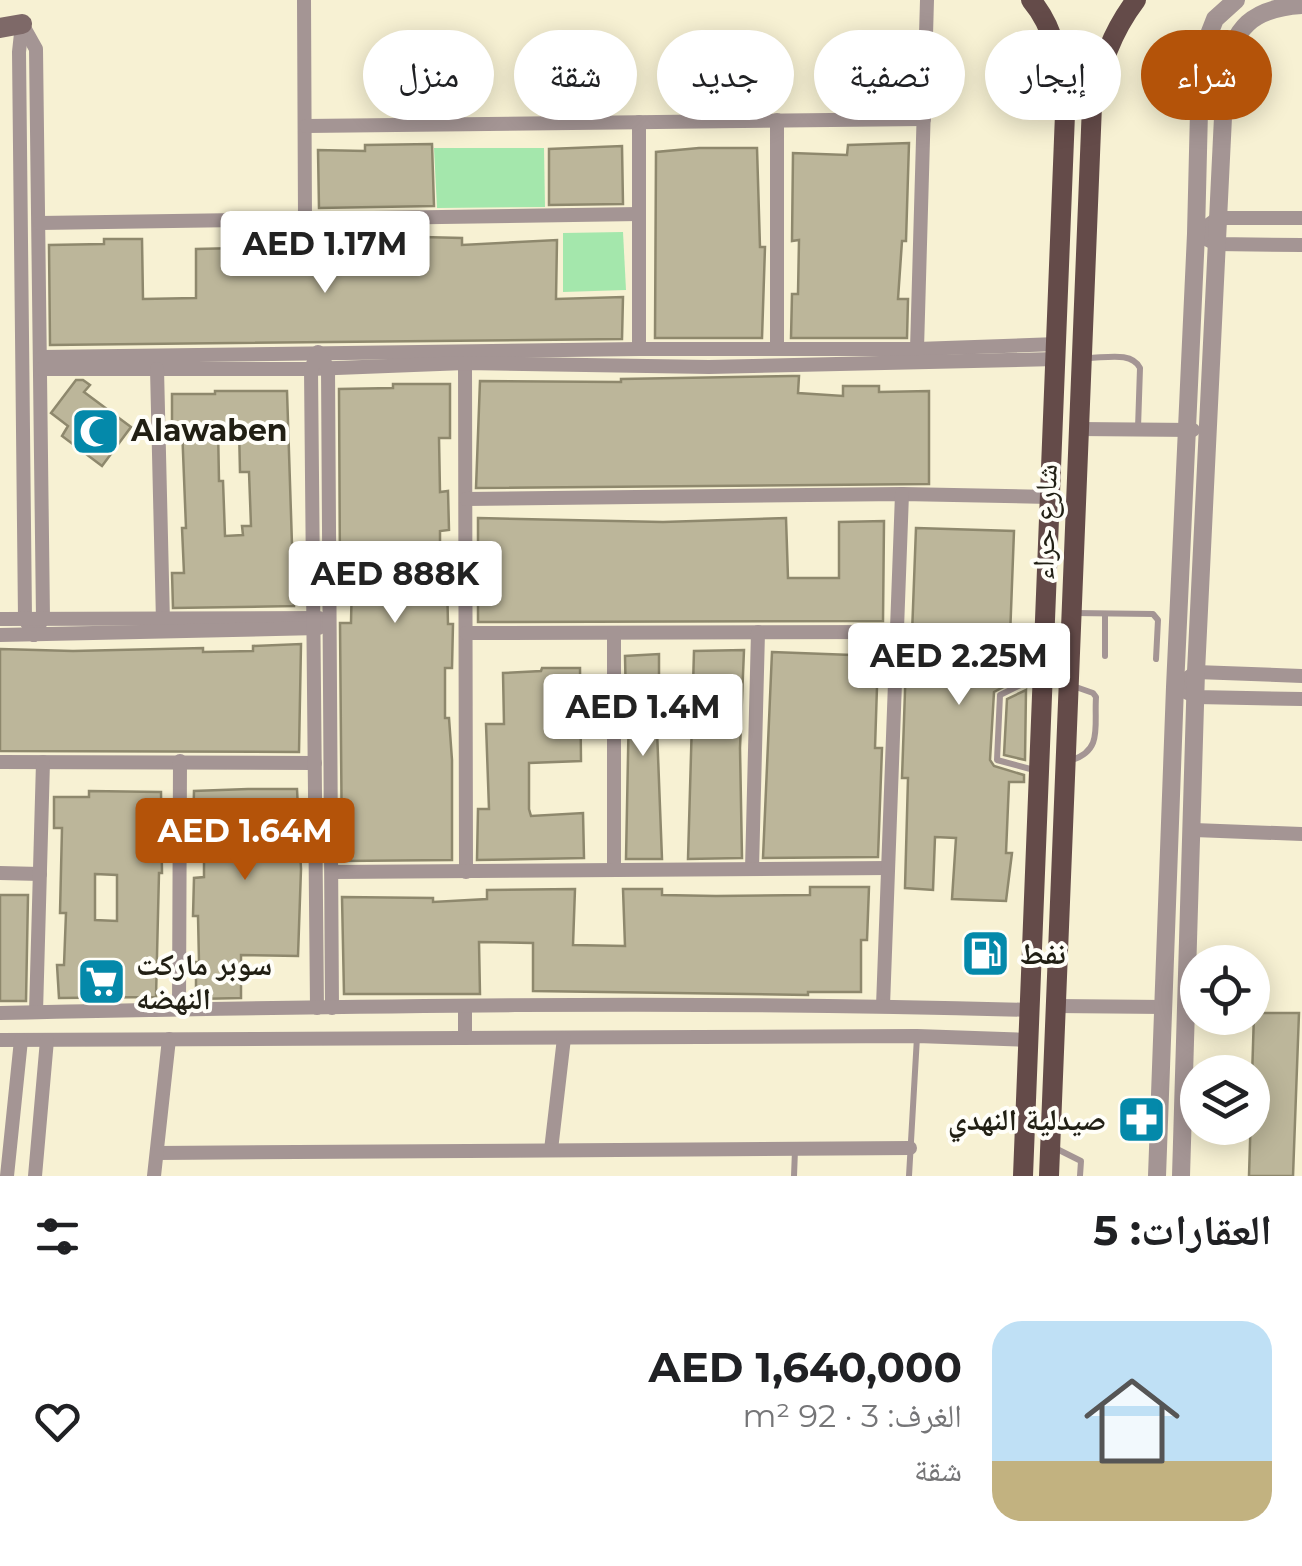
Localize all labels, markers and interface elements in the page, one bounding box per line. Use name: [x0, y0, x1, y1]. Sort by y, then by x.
chip: منزل: [363, 30, 494, 120]
chip: شقة: [514, 30, 637, 120]
chip: جديد: [657, 30, 794, 120]
chip: تصفية: [814, 30, 965, 120]
chip: إيجار: [985, 30, 1121, 120]
chip: شراء: [1141, 30, 1272, 120]
pin: AED 1.17M: [211, 211, 439, 296]
text: AED 1.17M: [243, 224, 407, 263]
mosque icon: Alawaben: [70, 405, 122, 457]
place label: Alawaben: [130, 412, 288, 449]
street label: شارع حراء: [1024, 463, 1066, 581]
pin: AED 888K: [292, 541, 498, 626]
text: AED 888K: [311, 554, 479, 593]
pin: AED 2.25M: [845, 623, 1073, 708]
text: AED 2.25M: [870, 636, 1048, 675]
pin: AED 1.4M: [540, 674, 746, 759]
text: AED 1.4M: [565, 687, 721, 726]
pin: AED 1.64M: [131, 798, 359, 883]
text: AED 1.64M: [158, 811, 332, 850]
fuel station icon: نفط: [959, 928, 1011, 980]
place label: نفط: [1020, 935, 1066, 972]
map controls: [1180, 945, 1270, 1145]
button: locate: [1180, 945, 1270, 1035]
place label: سوبر ماركت النهضه: [136, 946, 272, 1017]
supermarket icon: سوبر ماركت النهضه: [75, 956, 127, 1008]
button: layers: [1180, 1055, 1270, 1145]
pharmacy icon: صيدلية النهدي: [1115, 1094, 1167, 1146]
place label: صيدلية النهدي: [948, 1101, 1106, 1143]
text: العقارات: 5: [1093, 1204, 1272, 1256]
icon: filters: [30, 1209, 85, 1264]
text: AED 1,640,000: [648, 1341, 962, 1393]
icon: home: [1072, 1361, 1192, 1481]
icon: heart: [30, 1394, 85, 1449]
text: الغرف: 3 · 92 m²: [742, 1396, 962, 1435]
text: شقة: [914, 1450, 962, 1489]

